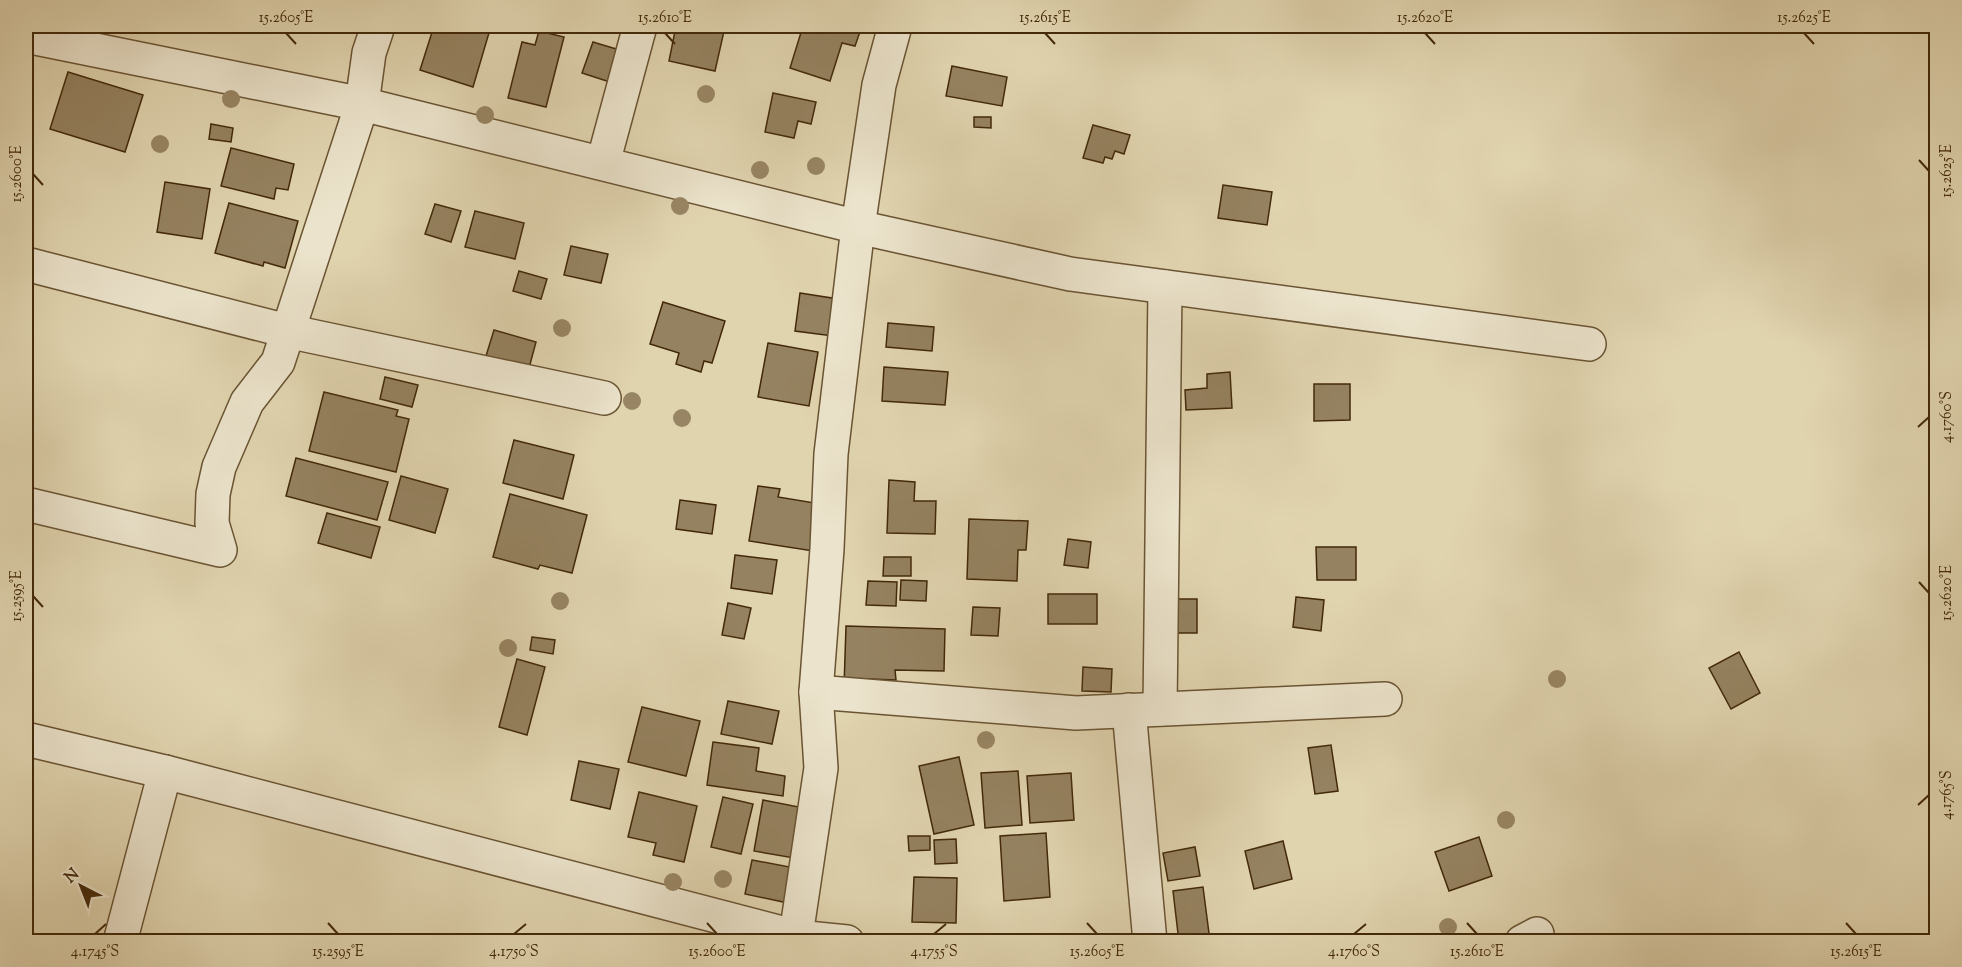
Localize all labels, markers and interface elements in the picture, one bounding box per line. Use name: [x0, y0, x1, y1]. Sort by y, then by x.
text: 15.2605°E: [259, 8, 313, 29]
text: 15.2610°E: [638, 8, 692, 29]
text: 15.2615°E: [1019, 8, 1071, 29]
text: 15.2620°E: [1397, 8, 1453, 29]
text: 15.2625°E: [1777, 8, 1831, 29]
text: 15.2625°E: [1937, 144, 1958, 198]
text: 15.2600°E: [7, 145, 28, 203]
text: 4.1760°S: [1937, 391, 1958, 443]
text: 15.2620°E: [1937, 565, 1958, 621]
text: 15.2595°E: [7, 570, 28, 622]
text: 4.1765°S: [1937, 770, 1958, 820]
north arrow: [51, 856, 111, 916]
text: N: [60, 864, 85, 890]
text: 4.1745°S: [71, 942, 119, 963]
text: 15.2595°E: [312, 942, 364, 963]
text: 4.1750°S: [489, 942, 539, 963]
text: 15.2600°E: [688, 942, 746, 963]
text: 4.1755°S: [910, 942, 958, 963]
text: 15.2605°E: [1070, 942, 1124, 963]
text: 4.1760°S: [1328, 942, 1380, 963]
text: 15.2610°E: [1450, 942, 1504, 963]
text: 15.2615°E: [1830, 942, 1882, 963]

